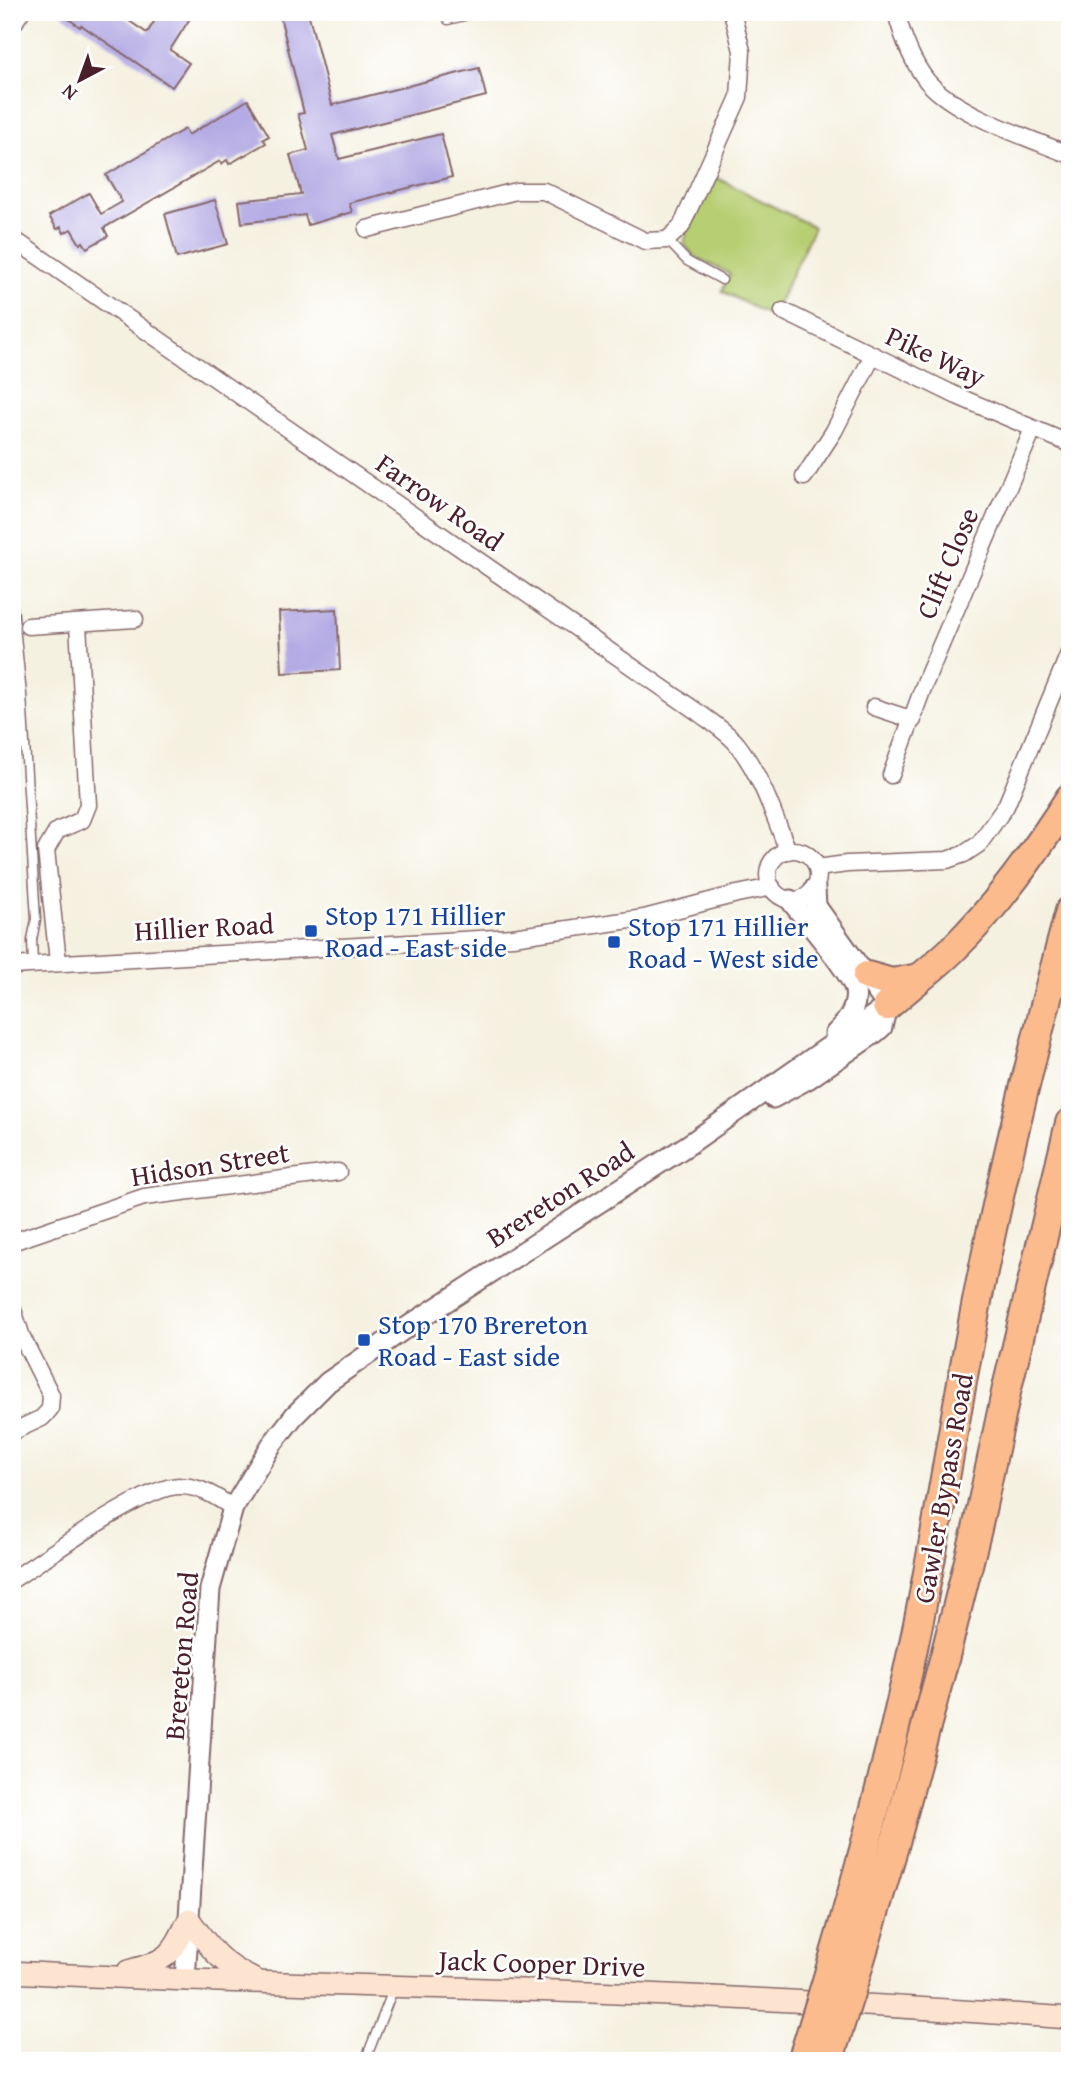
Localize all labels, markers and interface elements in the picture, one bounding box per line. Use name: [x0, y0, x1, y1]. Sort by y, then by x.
north arrow: [46, 46, 116, 116]
text: N: [55, 78, 83, 108]
street label: Pike Way: [880, 315, 993, 396]
street label: Farrow Road: [368, 443, 512, 561]
street label: Clift Close: [905, 501, 988, 625]
place label: Stop 171 Hillier Road - East side: [325, 894, 507, 967]
street label: Hillier Road: [133, 902, 275, 951]
place label: Stop 171 Hillier Road - West side: [628, 905, 819, 978]
marker: Stop 171 Hillier Road - East side: [303, 923, 319, 939]
marker: Stop 171 Hillier Road - West side: [606, 934, 622, 950]
street label: Brereton Road: [478, 1130, 642, 1257]
street label: Hidson Street: [128, 1131, 292, 1196]
place label: Stop 170 Brereton Road - East side: [378, 1303, 588, 1376]
marker: Stop 170 Brereton Road - East side: [356, 1332, 372, 1348]
street label: Gawler Bypass Road: [902, 1370, 983, 1606]
street label: Brereton Road: [153, 1570, 208, 1742]
street label: Jack Cooper Drive: [435, 1938, 646, 1987]

